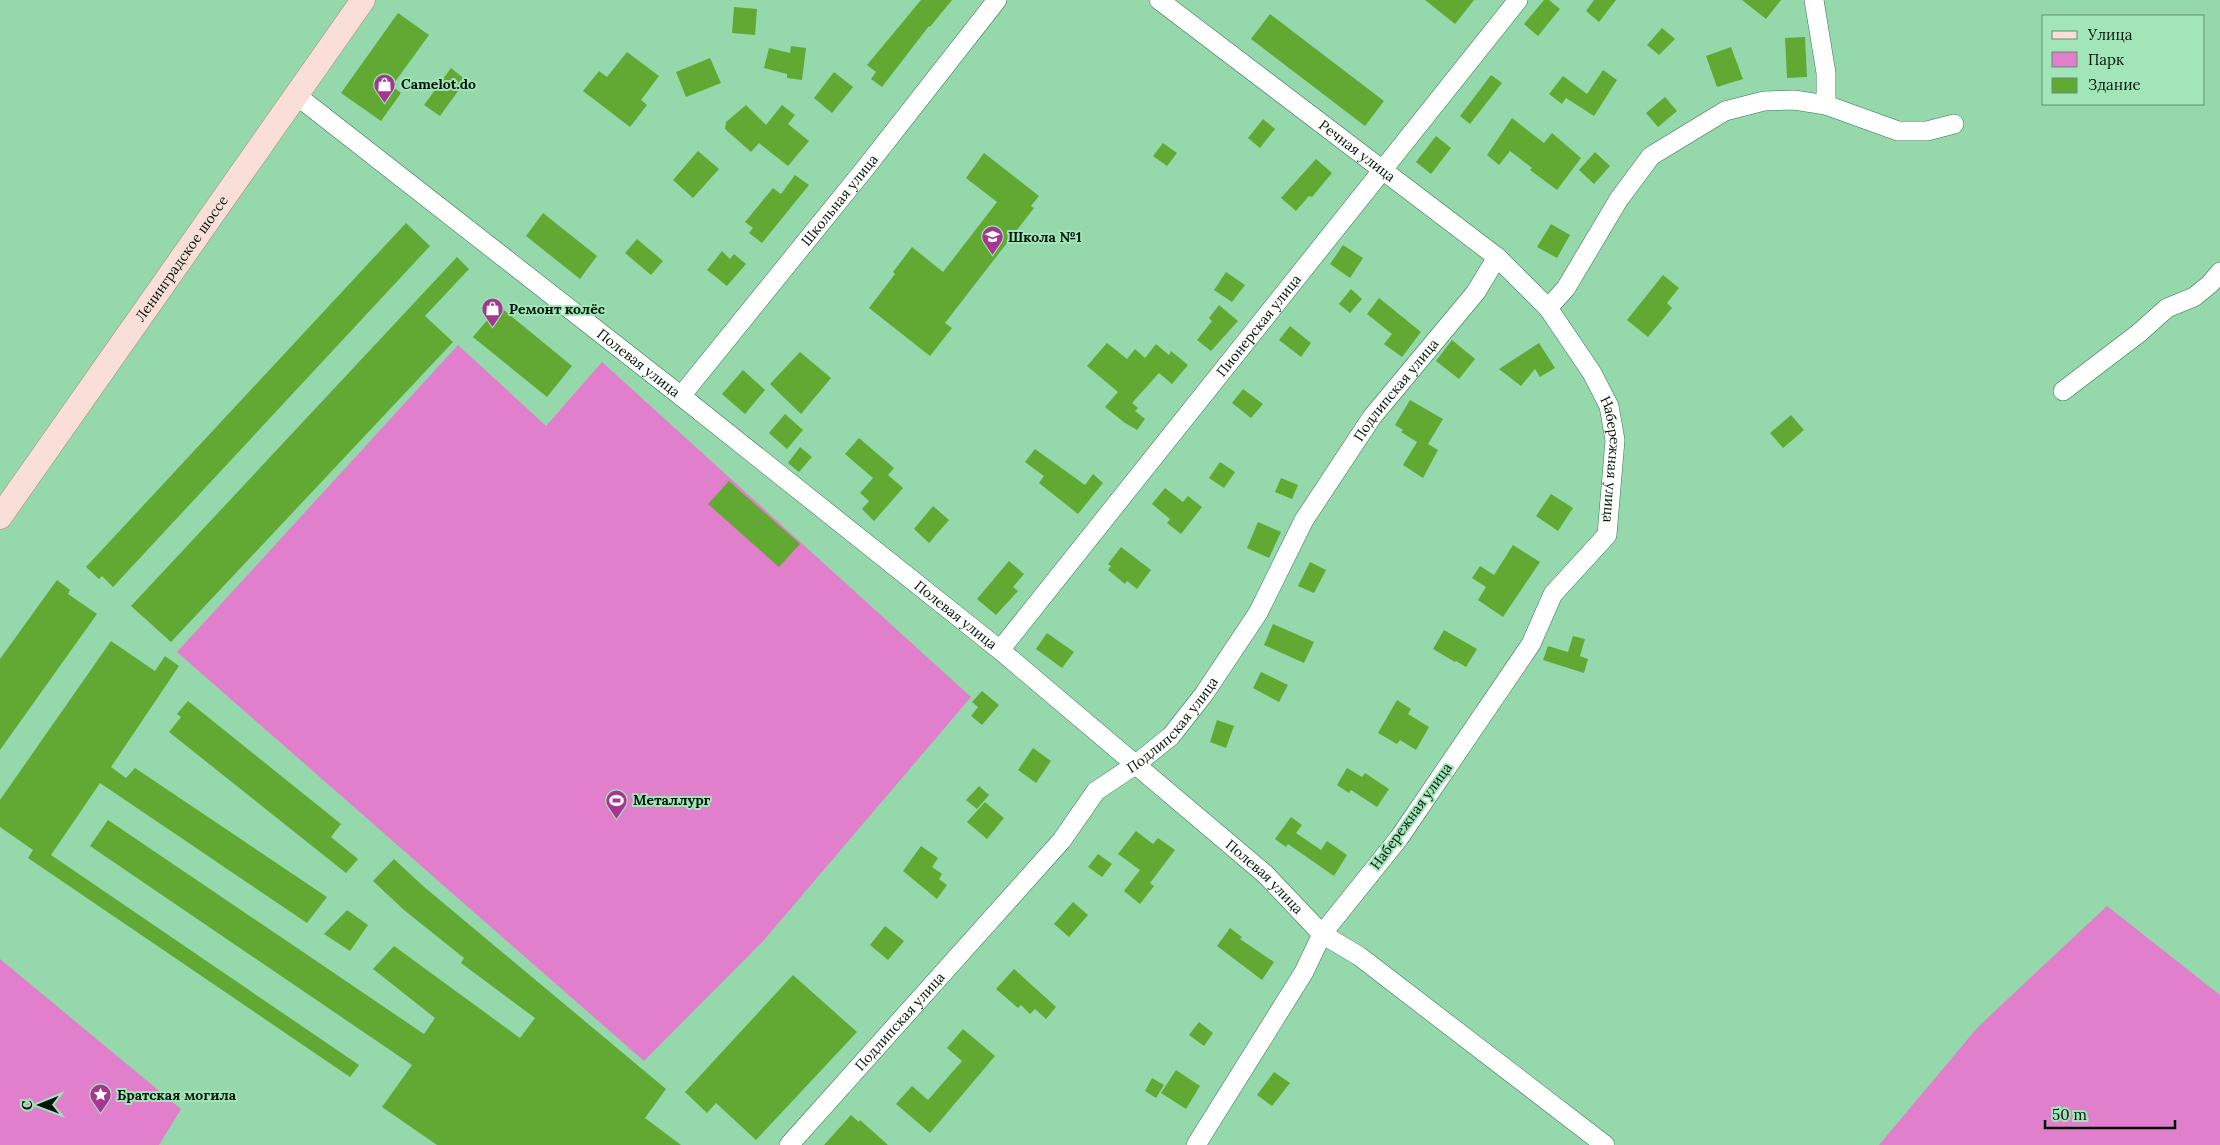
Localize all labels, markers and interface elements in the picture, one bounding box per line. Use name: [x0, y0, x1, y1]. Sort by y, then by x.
legend: [2042, 15, 2205, 105]
text: Улица: [2087, 25, 2133, 44]
text: Парк: [2088, 50, 2124, 69]
shop icon: Camelot.do: [373, 72, 397, 103]
place label: Camelot.do: [401, 75, 476, 93]
text: Здание: [2088, 75, 2141, 94]
street label: Речная улица: [1315, 116, 1399, 186]
street label: Школьная улица: [797, 151, 882, 249]
street label: Ленинградское шоссе: [131, 192, 232, 325]
school or university icon: Школа №1: [980, 225, 1004, 256]
place label: Школа №1: [1008, 228, 1082, 246]
street label: Пионерская улица: [1212, 271, 1305, 380]
shop icon: Ремонт колёс: [481, 297, 505, 328]
place label: Ремонт колёс: [509, 300, 606, 318]
street label: Полевая улица: [594, 325, 684, 401]
street label: Подлипская улица: [1349, 335, 1442, 445]
street label: Набережная улица: [1596, 393, 1624, 523]
street label: Полевая улица: [911, 576, 1001, 653]
street label: Подлипская улица: [1123, 673, 1222, 777]
street label: Набережная улица: [1366, 759, 1456, 873]
sports icon: Металлург: [605, 788, 629, 819]
place label: Металлург: [633, 791, 711, 809]
street label: Полевая улица: [1222, 836, 1307, 918]
street label: Подлипская улица: [851, 968, 949, 1074]
north arrow: [15, 1080, 65, 1130]
place icon: Братская могила: [89, 1083, 113, 1114]
place label: Братская могила: [117, 1086, 237, 1104]
scale bar: [2045, 1098, 2175, 1130]
text: С: [18, 1100, 36, 1110]
text: 50 m: [2052, 1105, 2087, 1124]

